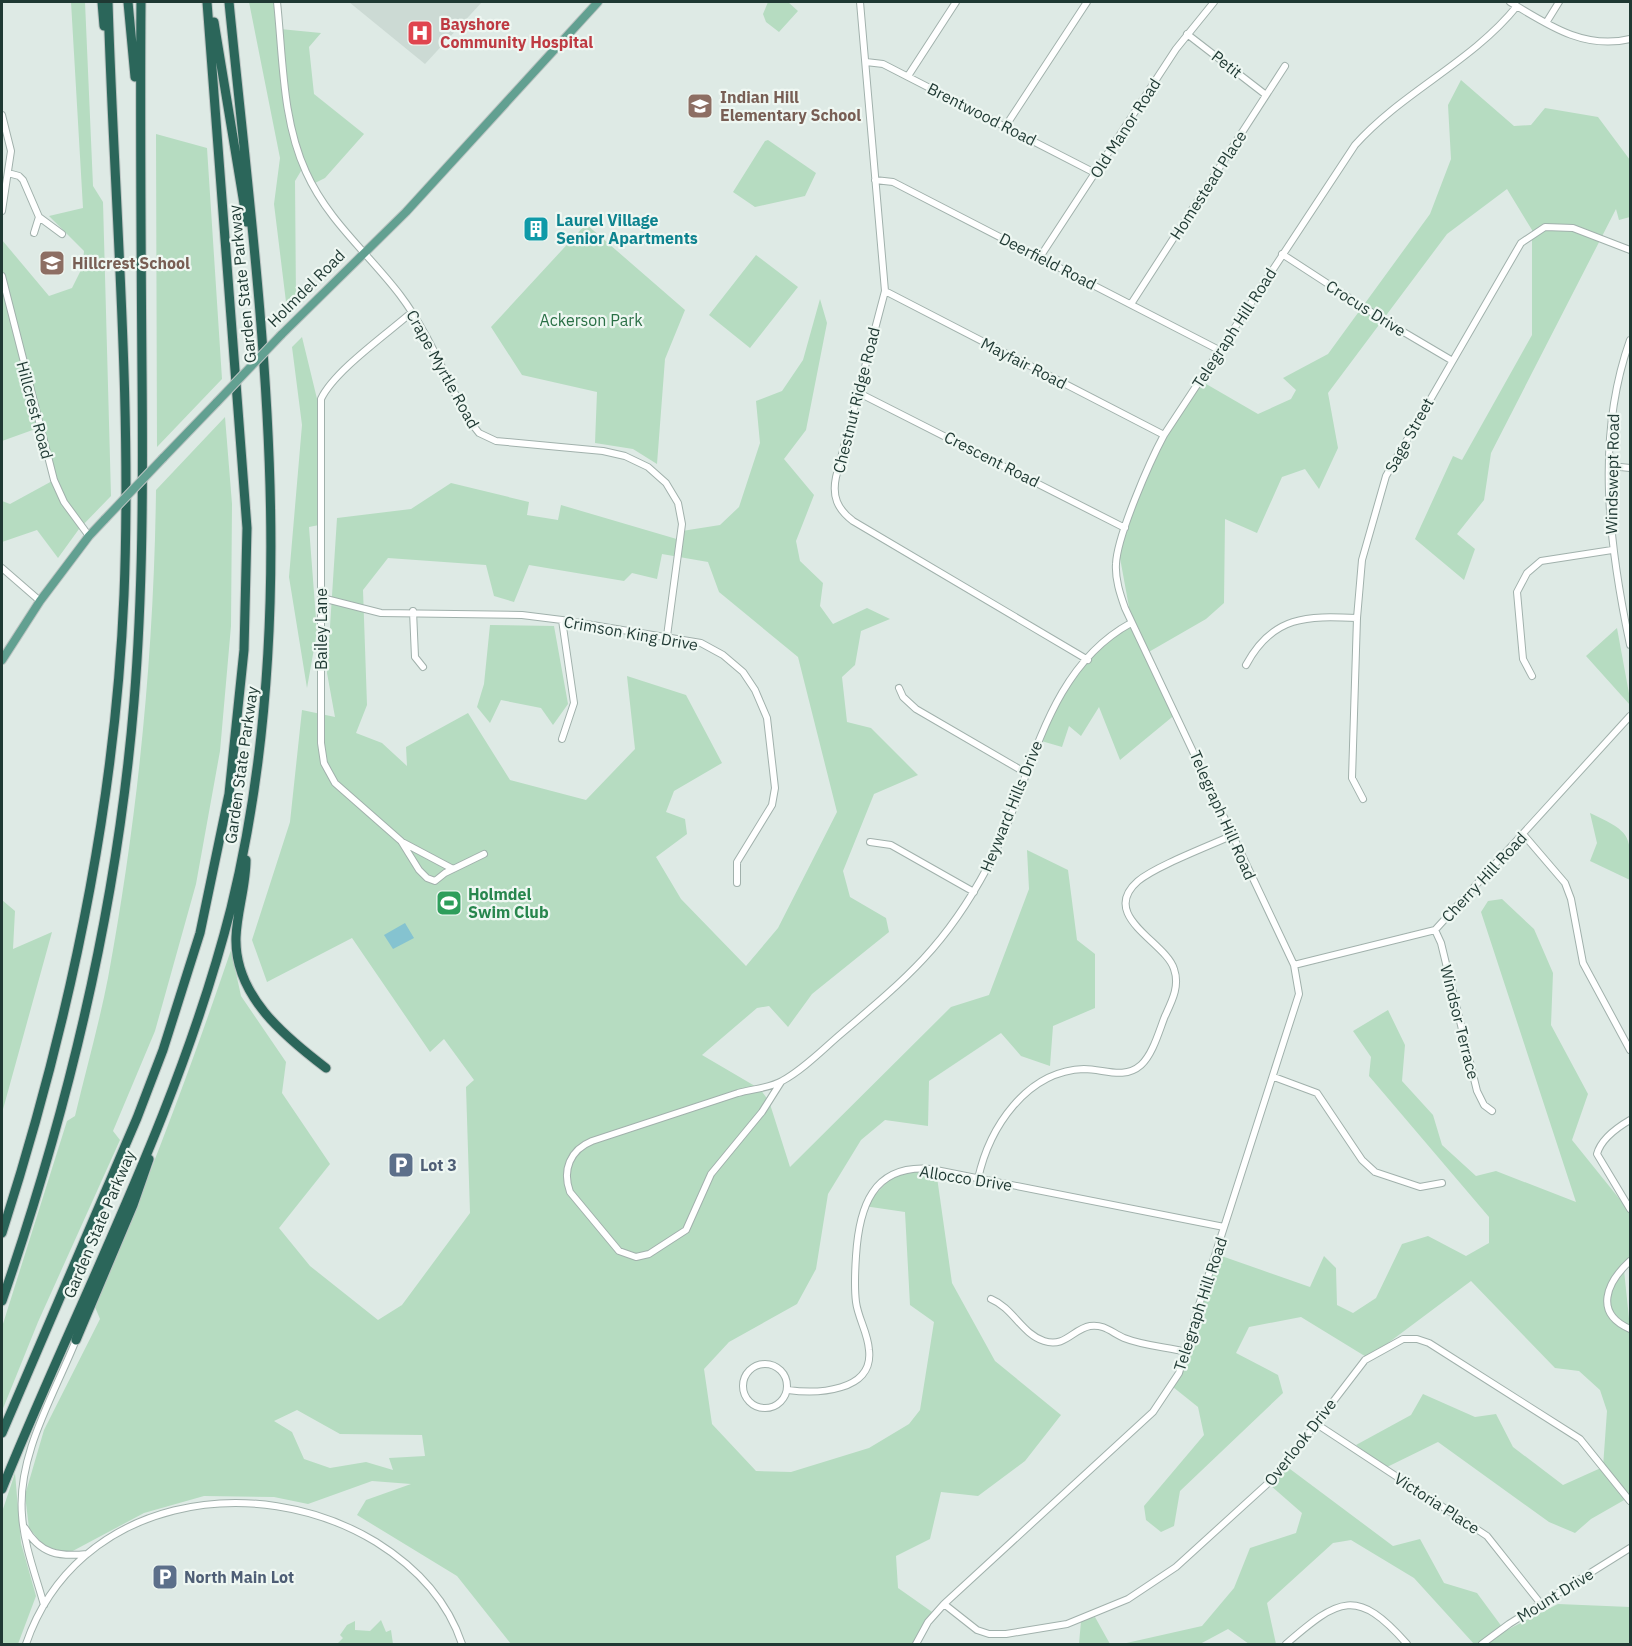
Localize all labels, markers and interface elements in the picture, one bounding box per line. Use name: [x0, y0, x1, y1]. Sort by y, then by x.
place label: Bayshore Community Hospital: [440, 14, 593, 52]
hospital icon: Bayshore Community Hospital: [405, 18, 435, 48]
street label: Petit: [1208, 46, 1246, 82]
street label: Old Manor Road: [1085, 74, 1165, 182]
street label: Brentwood Road: [924, 78, 1040, 150]
place label: Indian Hill Elementary School: [720, 87, 861, 125]
school or university icon: Indian Hill Elementary School: [685, 91, 715, 121]
street label: Homestead Place: [1165, 127, 1251, 243]
street label: Garden State Parkway: [224, 204, 260, 364]
place label: Laurel Village Senior Apartments: [556, 210, 698, 248]
building icon: Laurel Village Senior Apartments: [521, 214, 551, 244]
street label: Deerfield Road: [996, 228, 1100, 294]
street label: Holmdel Road: [263, 245, 349, 331]
school or university icon: Hillcrest School: [37, 248, 67, 278]
place label: Hillcrest School: [72, 253, 190, 273]
street label: Telegraph Hill Road: [1188, 264, 1280, 392]
street label: Crocus Drive: [1322, 276, 1410, 341]
street label: Crape Myrtle Road: [402, 306, 484, 432]
park label: Ackerson Park: [539, 310, 643, 330]
street label: Chestnut Ridge Road: [828, 325, 884, 475]
street label: Mayfair Road: [978, 333, 1070, 393]
street label: Hillcrest Road: [12, 359, 58, 461]
street label: Sage Street: [1380, 394, 1438, 476]
street label: Windswept Road: [1601, 414, 1623, 534]
street label: Crescent Road: [941, 426, 1043, 492]
street label: Bailey Lane: [311, 588, 331, 670]
street label: Crimson King Drive: [562, 611, 700, 655]
street label: Garden State Parkway: [220, 685, 262, 845]
street label: Heyward Hills Drive: [975, 737, 1047, 875]
street label: Telegraph Hill Road: [1185, 747, 1261, 883]
street label: Cherry Hill Road: [1437, 828, 1531, 926]
place label: Holmdel Swim Club: [468, 884, 549, 922]
sports icon: Holmdel Swim Club: [434, 888, 464, 918]
street label: Windsor Terrace: [1436, 963, 1484, 1081]
street label: Garden State Parkway: [59, 1147, 139, 1301]
parking icon: Lot 3: [386, 1150, 416, 1180]
place label: Lot 3: [420, 1155, 457, 1175]
street label: Allocco Drive: [918, 1161, 1014, 1195]
street label: Telegraph Hill Road: [1169, 1235, 1231, 1373]
street label: Overlook Drive: [1260, 1394, 1340, 1490]
street label: Victoria Place: [1391, 1468, 1484, 1538]
parking icon: North Main Lot: [150, 1562, 180, 1592]
street label: Mount Drive: [1513, 1563, 1597, 1626]
place label: North Main Lot: [184, 1567, 294, 1587]

